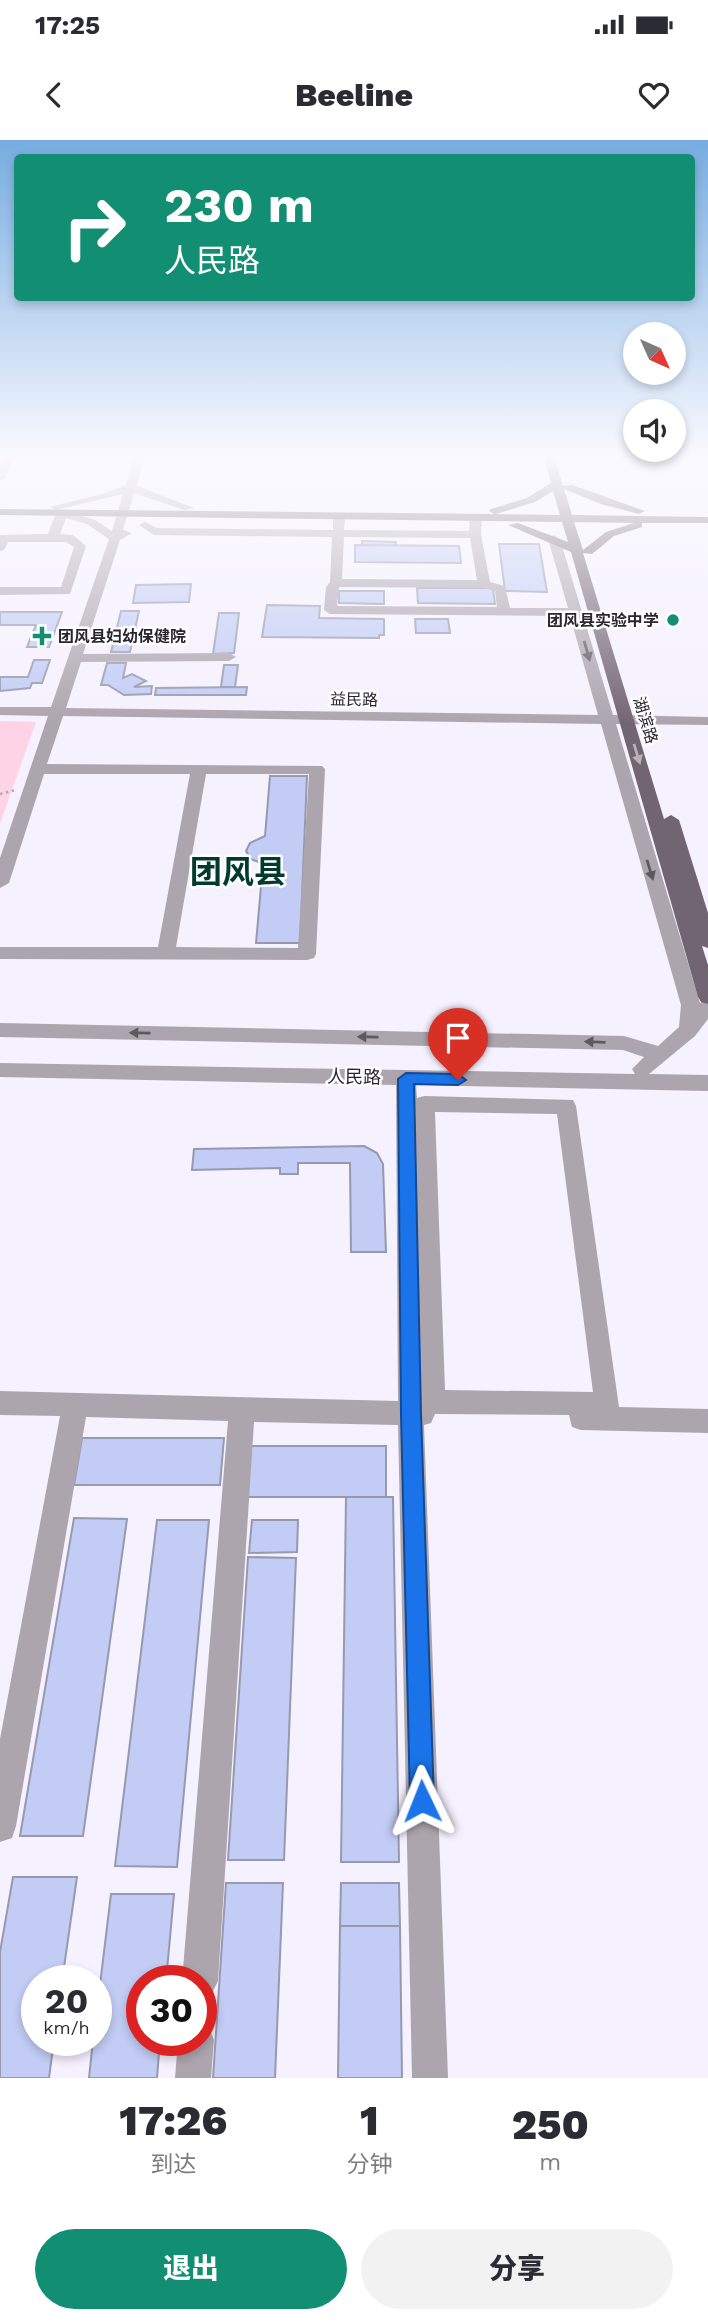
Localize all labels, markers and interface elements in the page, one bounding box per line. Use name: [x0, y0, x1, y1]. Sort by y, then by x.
text: 17:25: [35, 10, 100, 40]
icon: back: [35, 76, 73, 114]
text: Beeline: [295, 76, 413, 114]
icon: heart: [635, 76, 673, 114]
text: 230 m: [164, 176, 314, 234]
icon: right: [49, 182, 140, 273]
text: 人民路: [164, 242, 260, 280]
north arrow: [623, 322, 686, 385]
map controls: [623, 322, 686, 462]
button: sound: [623, 399, 686, 462]
place label: 团风县实验中学: [547, 611, 659, 630]
marker: 团风县实验中学: [665, 612, 681, 628]
marker: 团风县妇幼保健院: [32, 626, 52, 646]
place label: 团风县妇幼保健院: [58, 627, 186, 646]
one-way arrow: [582, 641, 592, 662]
street label: 益民路: [330, 690, 378, 709]
street label: 湖滨路: [629, 694, 662, 746]
one-way arrow: [633, 744, 643, 765]
district label: 团风县: [190, 853, 286, 891]
one-way arrow: [645, 860, 655, 881]
pin: [428, 1008, 488, 1080]
icon: arrive: [439, 1019, 477, 1057]
one-way arrow: [129, 1027, 151, 1038]
one-way arrow: [356, 1031, 378, 1043]
one-way arrow: [584, 1037, 606, 1048]
street label: 人民路: [327, 1066, 381, 1087]
position arrow: [385, 1764, 459, 1838]
speed limit sign: 30: [126, 1965, 217, 2056]
text: 20: [45, 1980, 88, 2022]
text: km/h: [43, 2017, 90, 2038]
text: 17:26: [119, 2096, 227, 2145]
text: 1: [360, 2096, 379, 2145]
text: 250: [512, 2100, 589, 2149]
text: m: [539, 2149, 561, 2176]
text: 到达: [150, 2151, 196, 2178]
text: 分钟: [346, 2151, 392, 2178]
button: 退出: [35, 2229, 347, 2309]
button: 分享: [361, 2229, 673, 2309]

